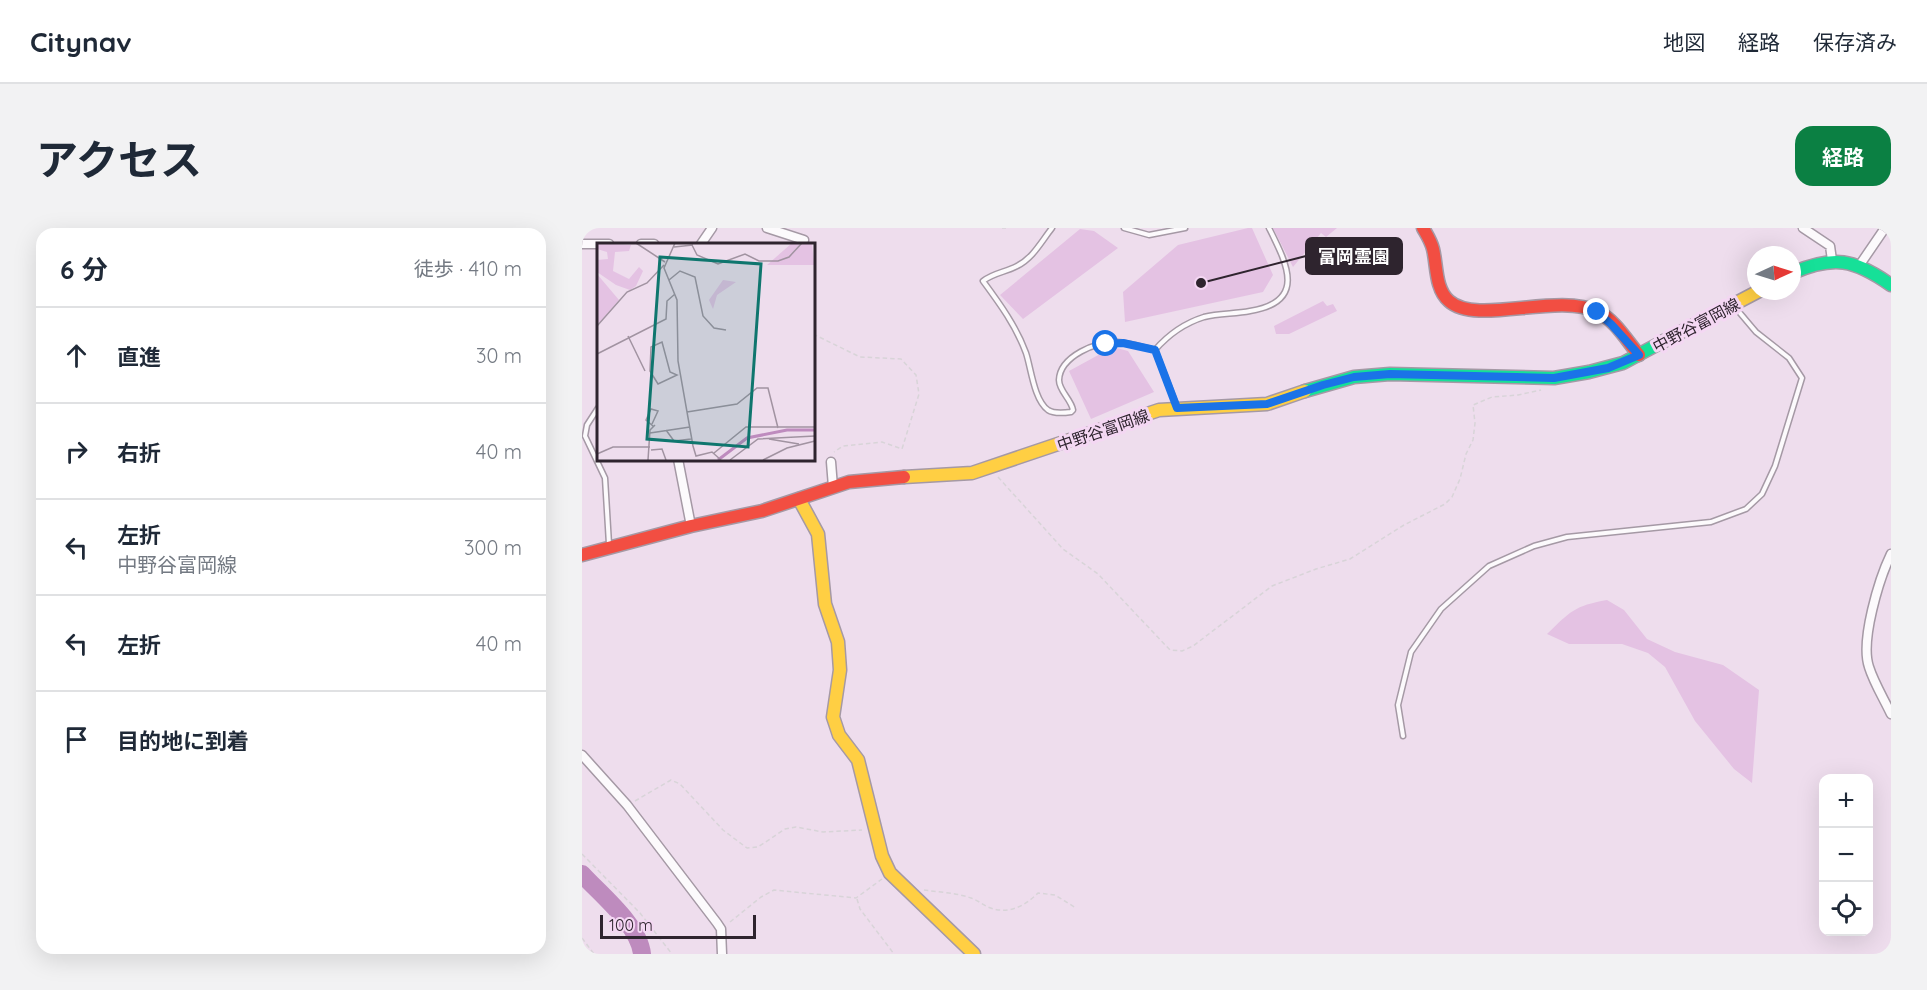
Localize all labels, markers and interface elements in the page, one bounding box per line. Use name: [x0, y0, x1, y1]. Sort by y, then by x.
text: Citynav: [30, 24, 132, 59]
text: 地図: [1663, 29, 1705, 55]
text: 経路: [1738, 29, 1780, 55]
text: 保存済み: [1813, 29, 1897, 55]
button: 経路: [1795, 126, 1891, 186]
text: アクセス: [36, 133, 202, 186]
callout: 富岡霊園: [1306, 238, 1402, 274]
inset map: [597, 243, 814, 460]
text: 富岡霊園: [1318, 245, 1390, 268]
north arrow: [1747, 246, 1801, 300]
text: 6 分: [60, 253, 108, 286]
text: 徒歩 · 410 m: [414, 256, 522, 281]
street label: 中野谷富岡線: [1649, 294, 1743, 356]
route end: [1583, 298, 1609, 324]
route start: [1092, 330, 1118, 356]
icon: ahead: [60, 339, 93, 372]
text: 直進: [117, 343, 161, 371]
text: 30 m: [476, 343, 522, 368]
street label: 中野谷富岡線: [1054, 405, 1152, 455]
icon: right: [60, 435, 93, 468]
text: 右折: [117, 439, 161, 467]
text: 40 m: [476, 439, 522, 464]
text: 左折: [117, 521, 161, 549]
icon: left: [60, 531, 93, 564]
text: 300 m: [464, 535, 522, 560]
text: 中野谷富岡線: [117, 552, 237, 577]
icon: left: [60, 627, 93, 660]
text: 左折: [117, 631, 161, 659]
text: 40 m: [476, 631, 522, 656]
icon: arrive: [60, 723, 93, 756]
text: 目的地に到着: [117, 727, 249, 755]
map controls: [1819, 774, 1873, 936]
button: +: [1819, 774, 1873, 828]
button: −: [1819, 828, 1873, 882]
button: locate: [1819, 882, 1873, 936]
scale bar: [600, 912, 756, 940]
text: 100 m: [609, 915, 653, 935]

